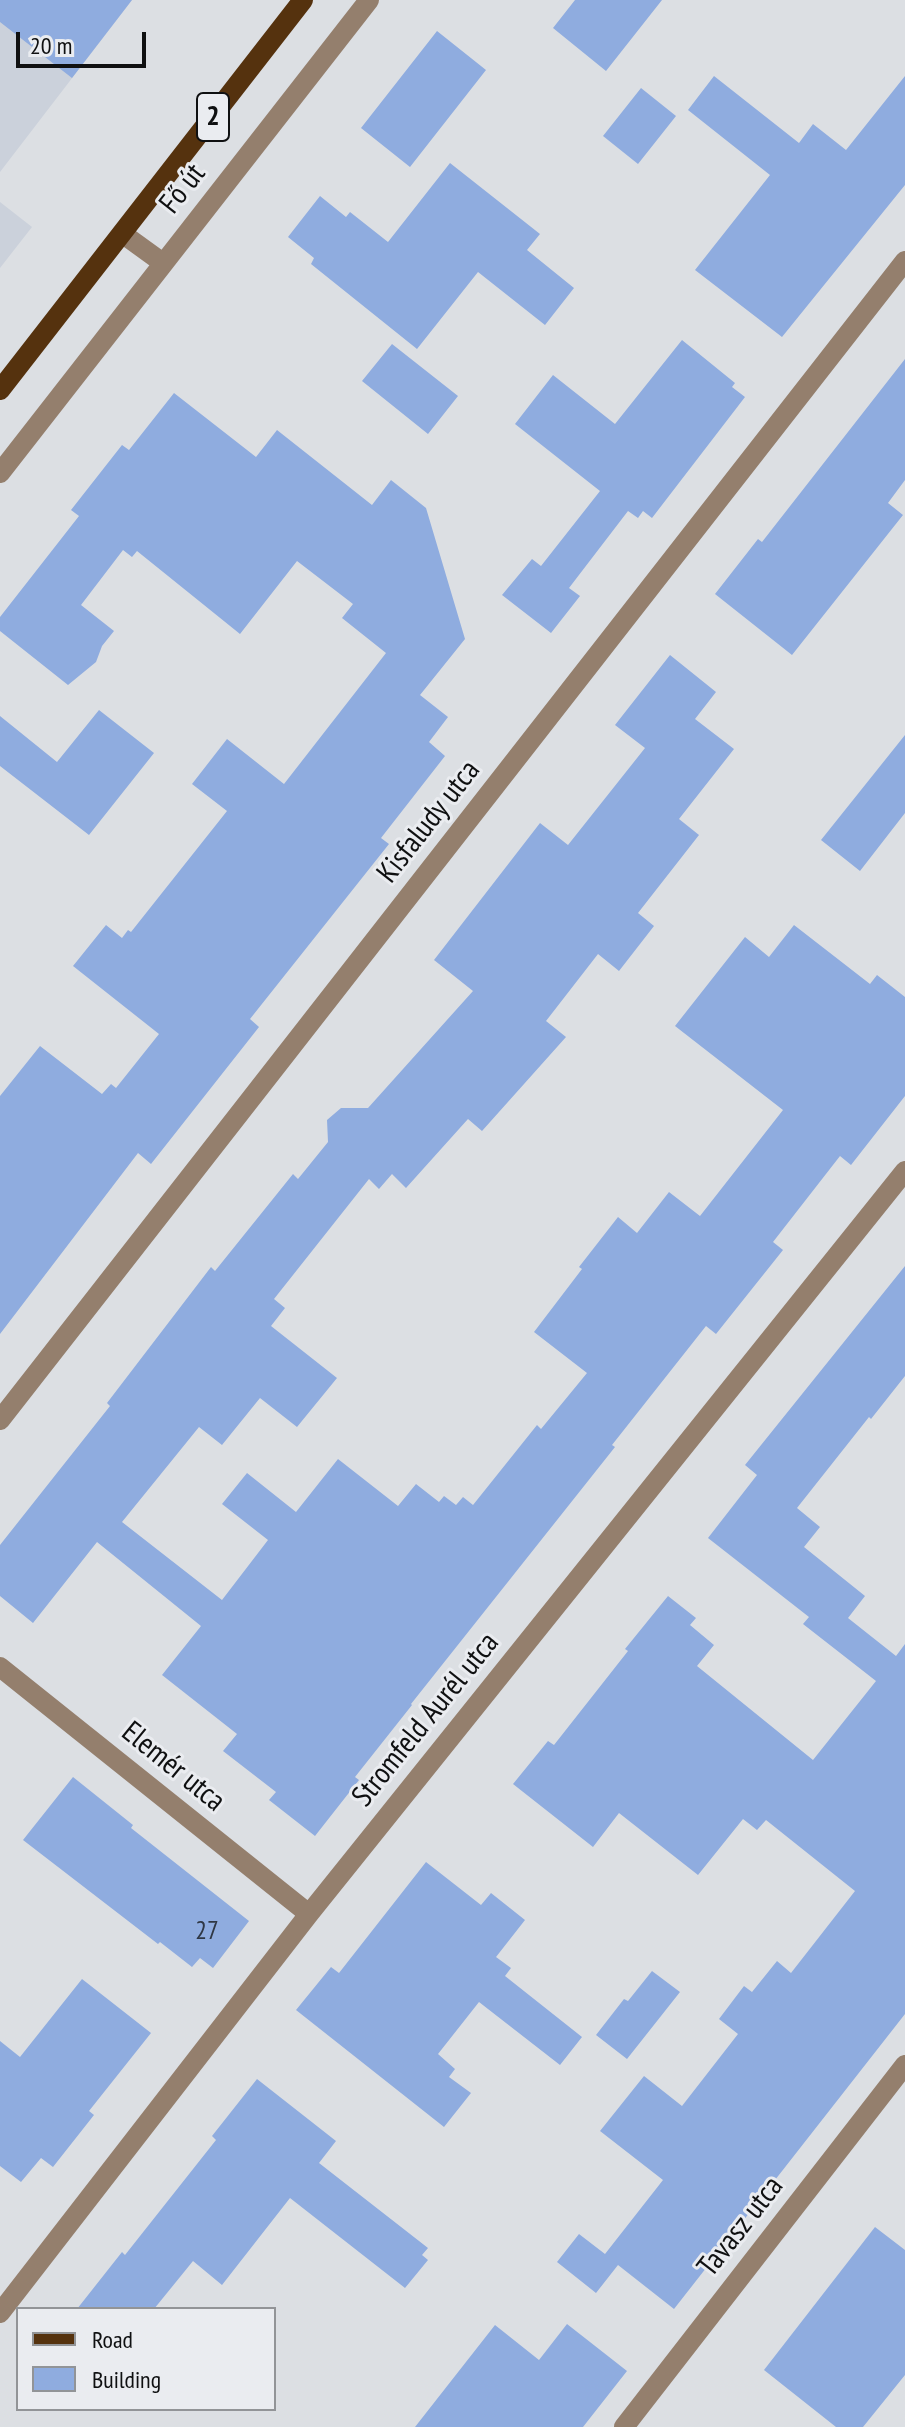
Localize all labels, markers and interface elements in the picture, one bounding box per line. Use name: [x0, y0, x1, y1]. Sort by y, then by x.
scale bar: [20, 16, 150, 66]
text: 20 m: [30, 30, 72, 61]
road number: 2: [197, 93, 229, 141]
street label: Fő út: [153, 157, 213, 221]
street label: Kisfaludy utca: [370, 754, 488, 890]
street label: Stromfeld Aurél utca: [345, 1626, 507, 1814]
street label: Elemér utca: [114, 1714, 232, 1820]
house number: 27: [195, 1916, 219, 1948]
street label: Tavasz utca: [691, 2170, 791, 2284]
legend: [16, 2307, 276, 2411]
text: Road: [92, 2324, 133, 2355]
text: Building: [92, 2364, 161, 2395]

